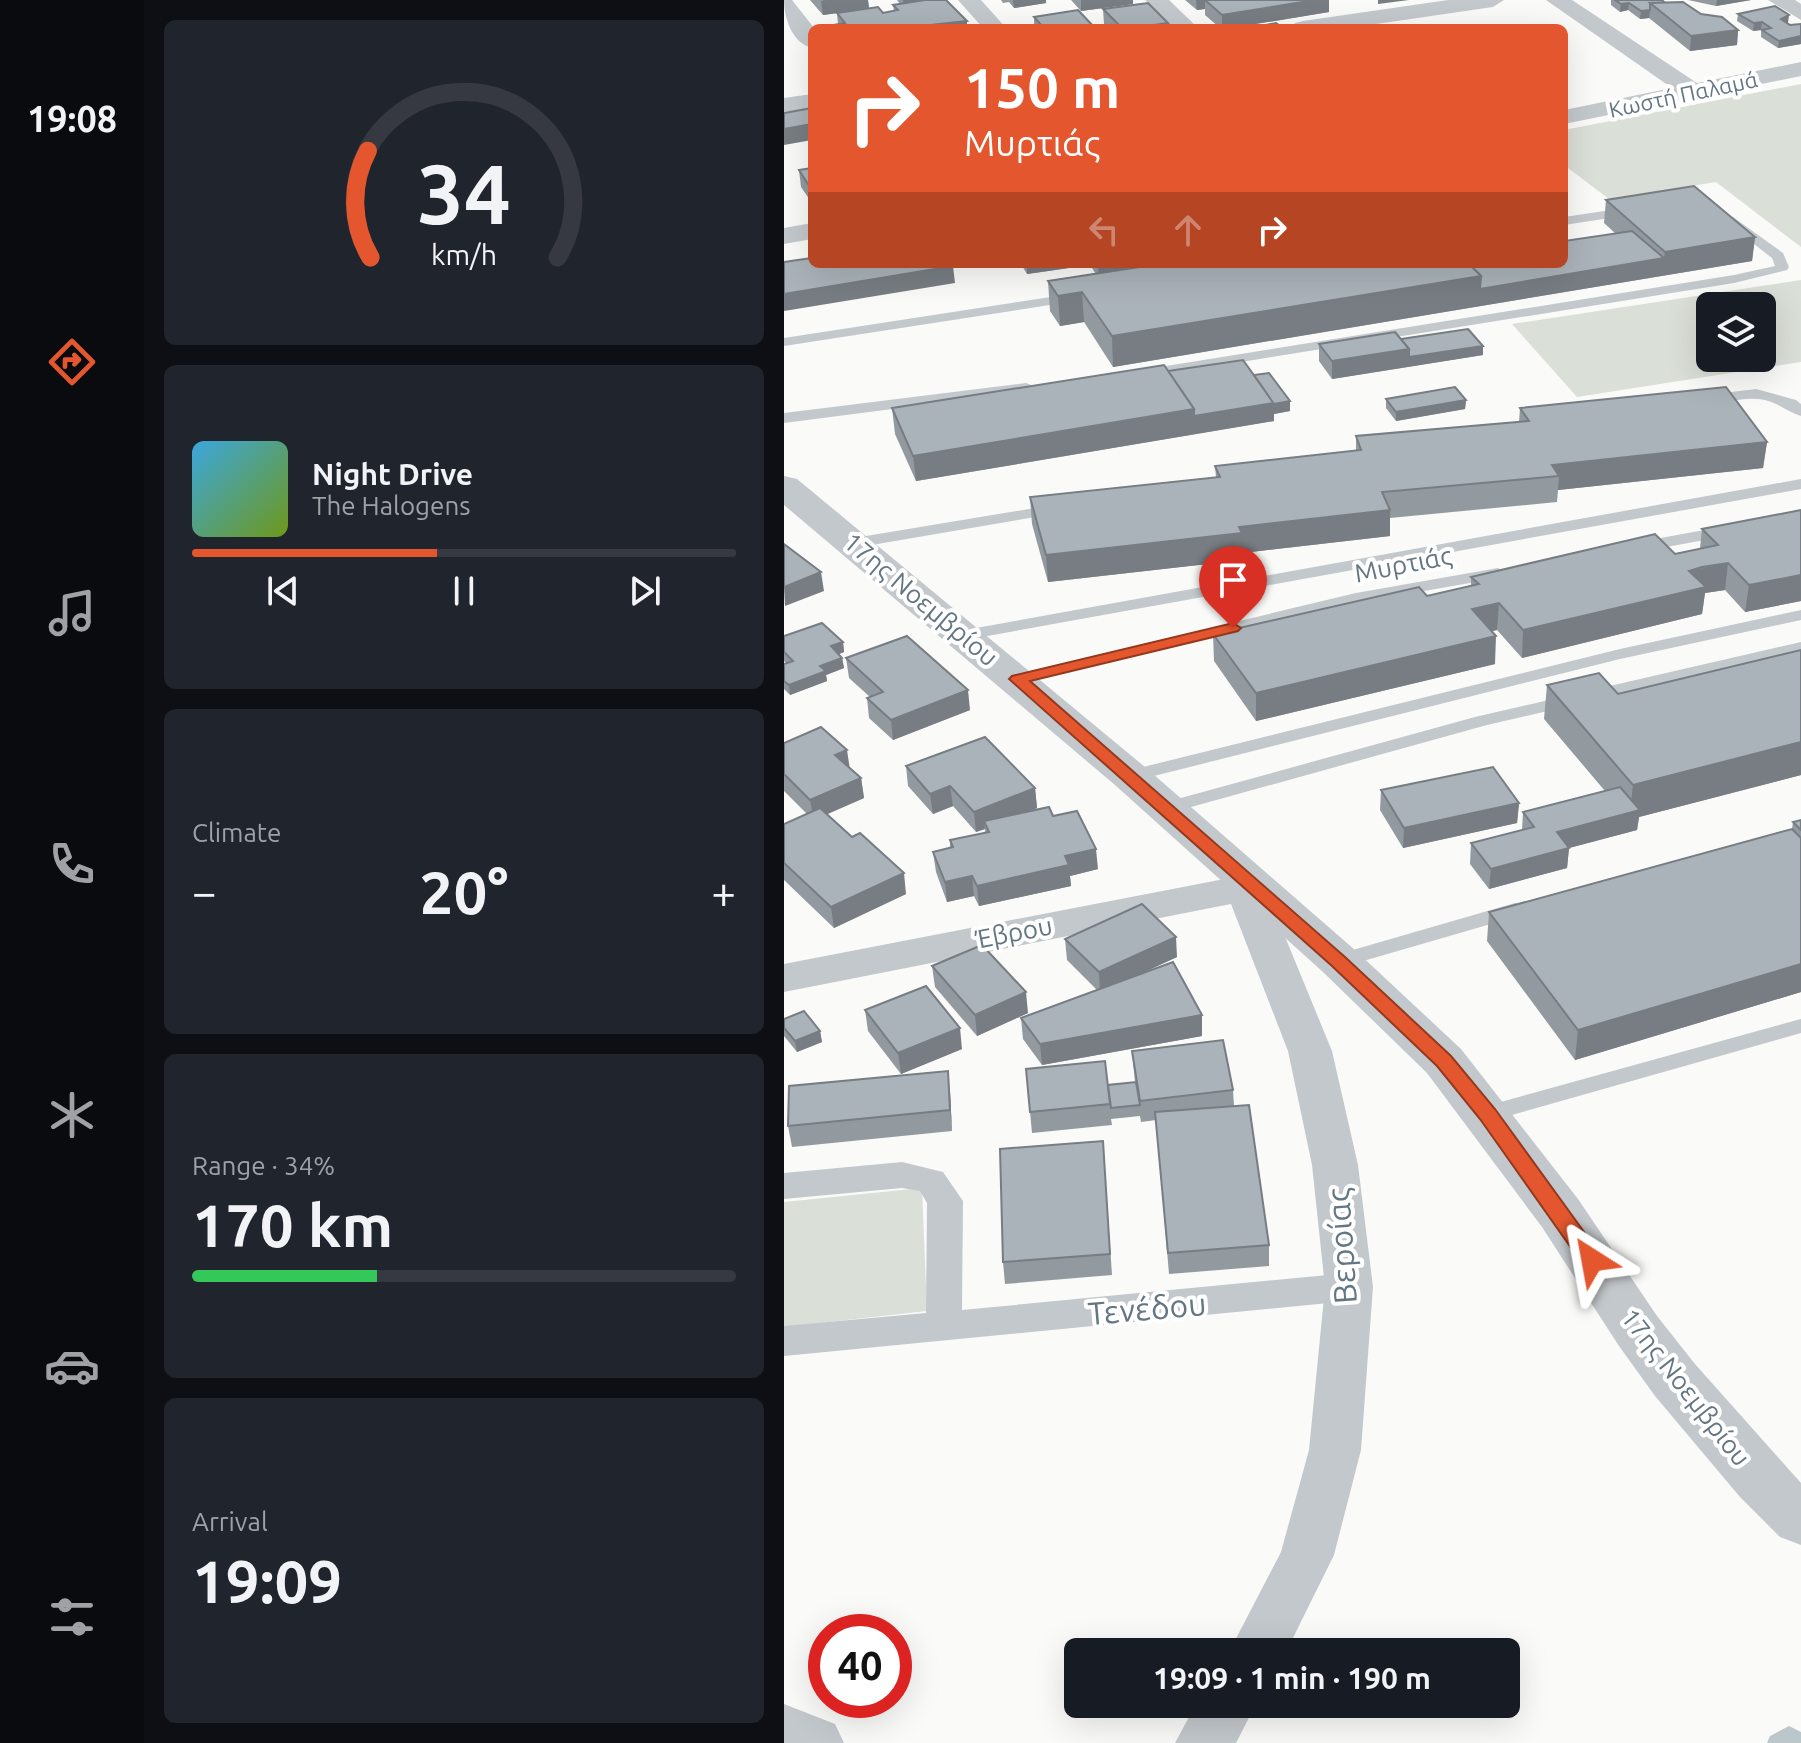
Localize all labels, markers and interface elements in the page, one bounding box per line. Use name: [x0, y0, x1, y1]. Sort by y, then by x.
icon: right: [832, 56, 936, 160]
text: 150 m: [964, 56, 1120, 119]
street label: Κωστή Παλαμά: [1606, 66, 1760, 122]
text: 19:08: [27, 98, 117, 139]
text: Μυρτιάς: [964, 122, 1100, 163]
text: 34: [417, 146, 511, 240]
icon: left: [1082, 208, 1126, 252]
icon: ahead: [1166, 208, 1210, 252]
icon: right: [1250, 208, 1294, 252]
text: km/h: [431, 238, 497, 270]
map controls: [1696, 292, 1776, 372]
button: layers: [1696, 292, 1776, 372]
icon: directions: [44, 334, 100, 390]
text: Night Drive: [312, 457, 473, 491]
text: The Halogens: [312, 491, 471, 520]
street label: 17ης Νοεμβρίου: [838, 526, 1004, 672]
street label: Μυρτιάς: [1352, 540, 1454, 589]
pin: [1199, 546, 1267, 628]
icon: arrive: [1211, 558, 1255, 602]
icon: previous: [261, 569, 305, 613]
icon: pause: [442, 569, 486, 613]
icon: next: [623, 569, 667, 613]
icon: music: [44, 585, 100, 641]
text: Climate: [192, 818, 281, 847]
icon: phone: [44, 836, 100, 892]
text: 20°: [420, 858, 508, 925]
text: −: [192, 867, 217, 916]
text: +: [711, 867, 736, 916]
street label: Έβρου: [972, 910, 1055, 954]
icon: climate: [44, 1087, 100, 1143]
text: Range · 34%: [192, 1151, 335, 1180]
street label: Βεροίας: [1319, 1187, 1364, 1305]
text: 170 km: [192, 1191, 393, 1258]
position arrow: [1550, 1218, 1634, 1302]
street label: Τενέδου: [1086, 1285, 1208, 1331]
street label: 17ης Νοεμβρίου: [1615, 1303, 1756, 1472]
icon: car: [44, 1338, 100, 1394]
text: Arrival: [192, 1507, 268, 1536]
text: 19:09: [192, 1547, 342, 1614]
icon: filters: [44, 1589, 100, 1645]
speed limit sign: 40: [808, 1614, 912, 1718]
text: 19:09 · 1 min · 190 m: [1153, 1661, 1431, 1695]

